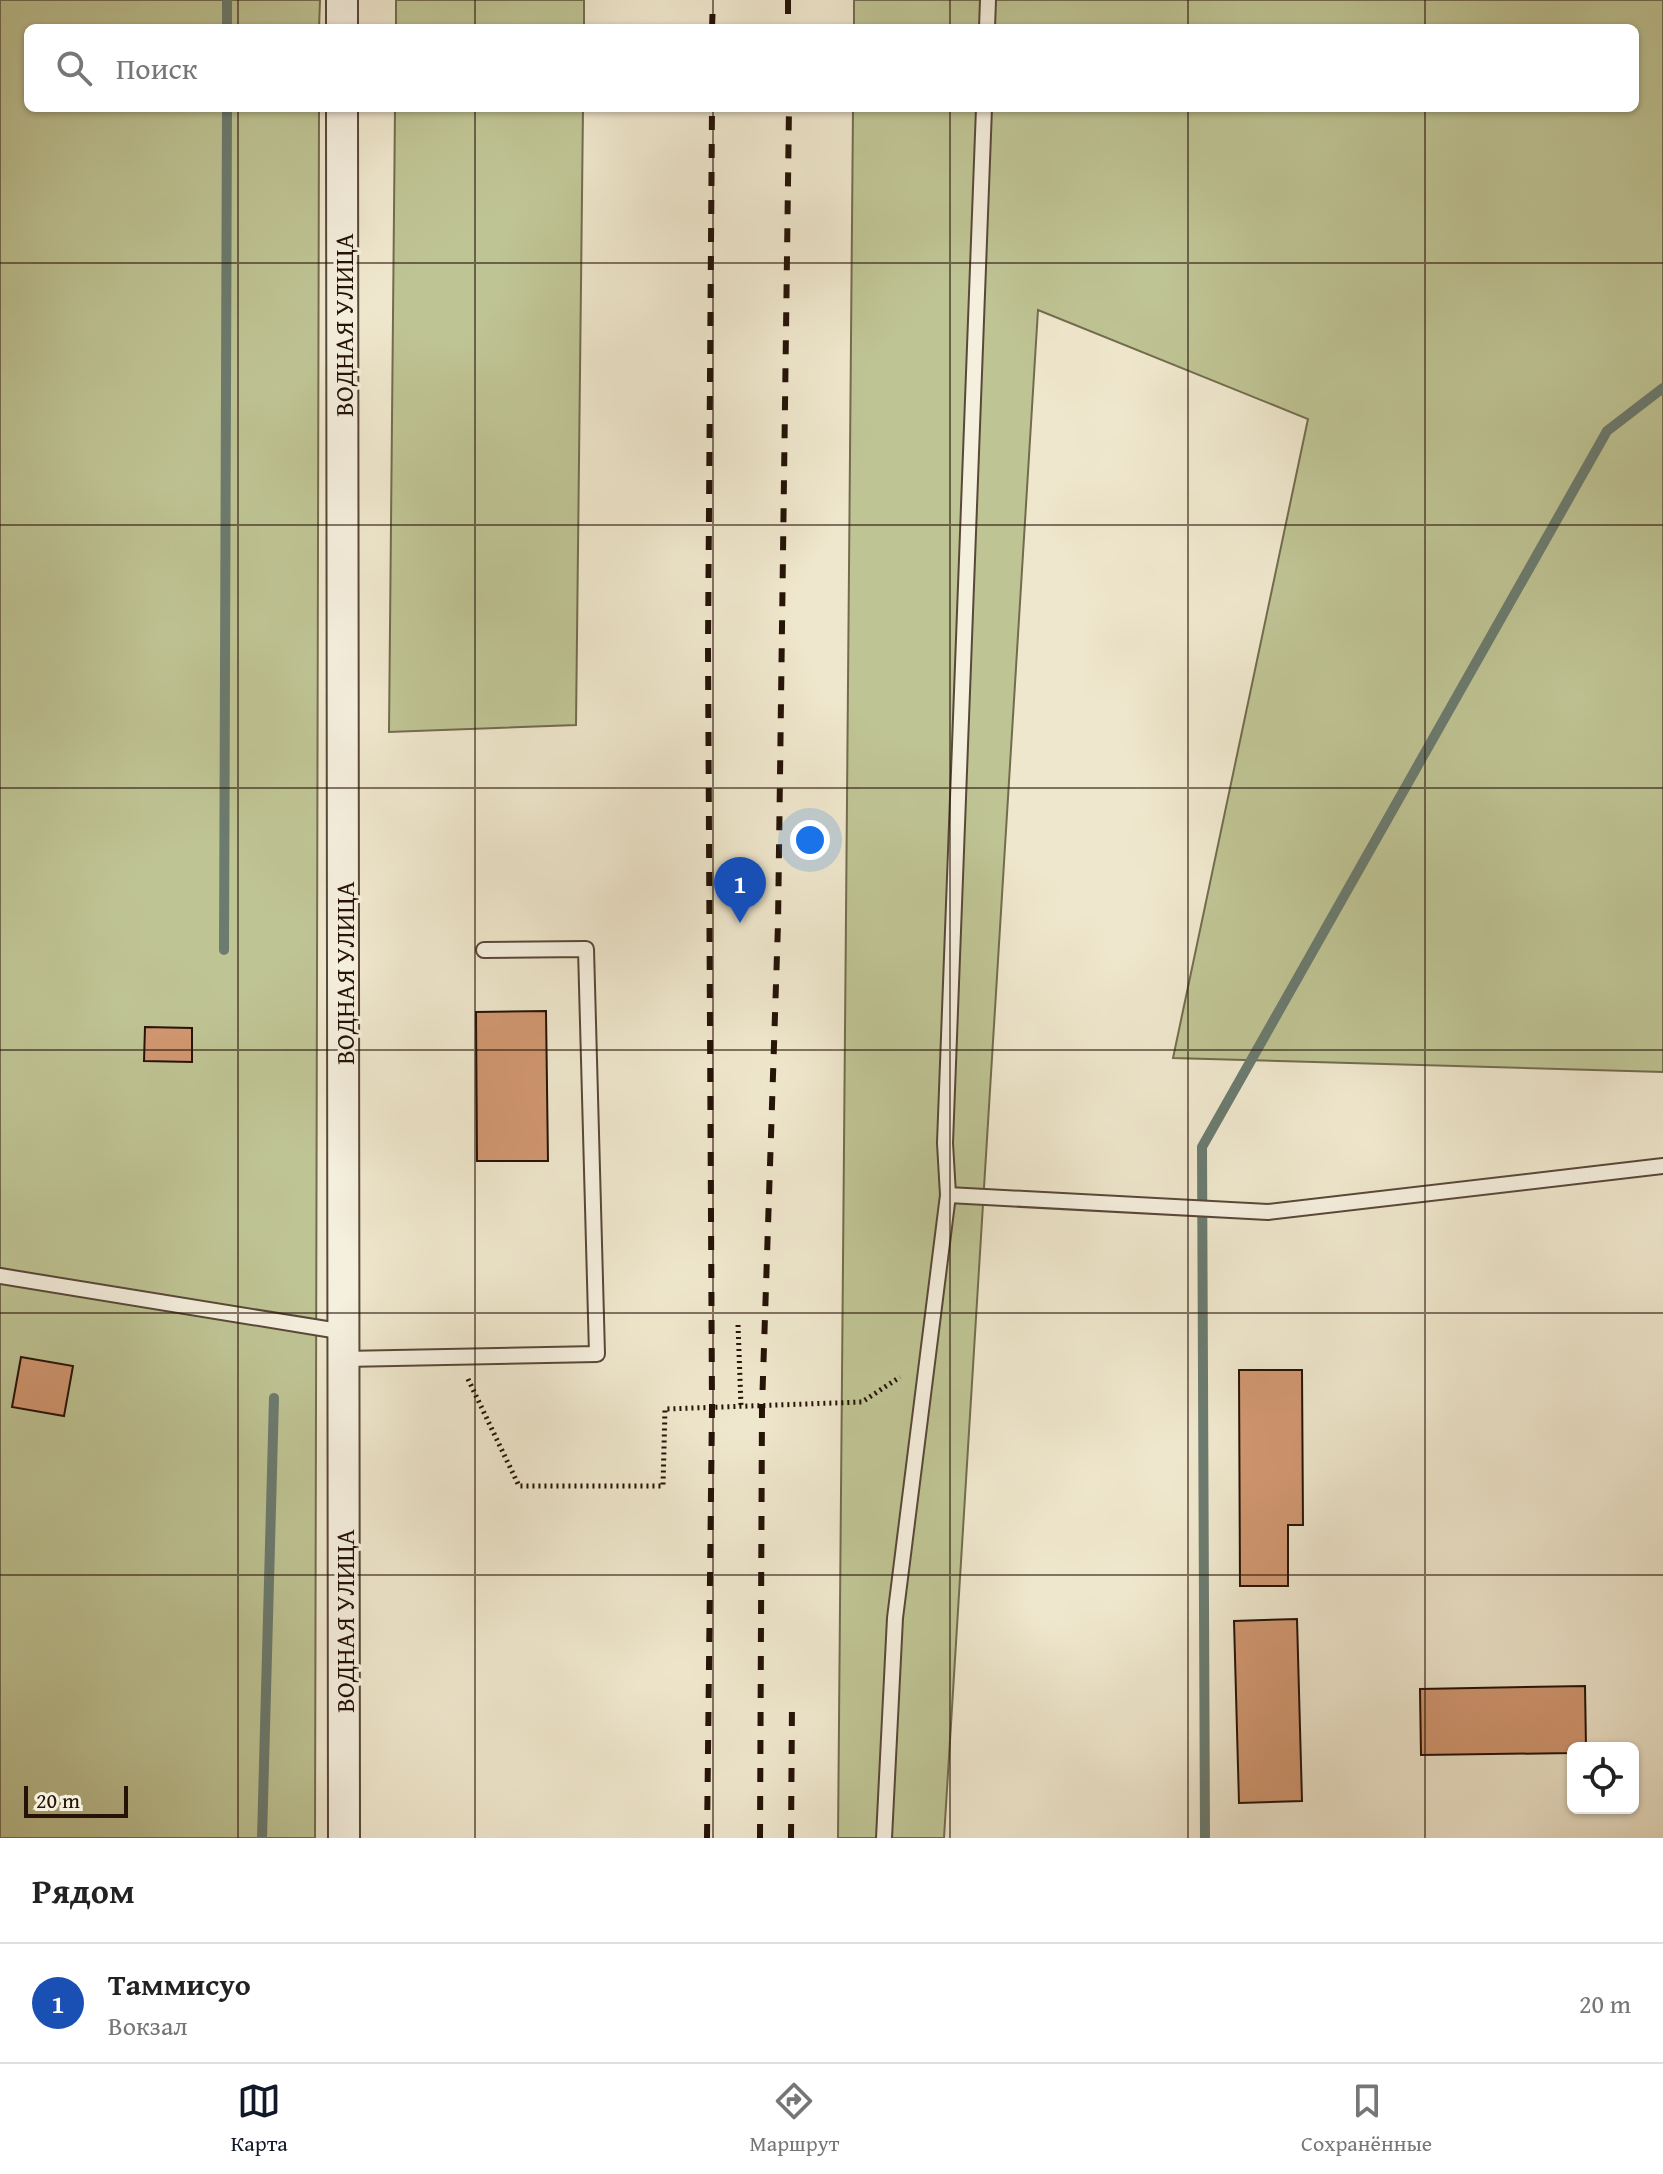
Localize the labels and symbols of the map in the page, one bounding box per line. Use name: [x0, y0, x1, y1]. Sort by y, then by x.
street label: ВОДНАЯ УЛИЦА: [324, 233, 363, 417]
your location: [790, 820, 830, 860]
pin: 1: [714, 857, 766, 923]
street label: ВОДНАЯ УЛИЦА: [325, 881, 364, 1065]
street label: ВОДНАЯ УЛИЦА: [325, 1529, 364, 1713]
scale bar: [24, 1782, 128, 1818]

